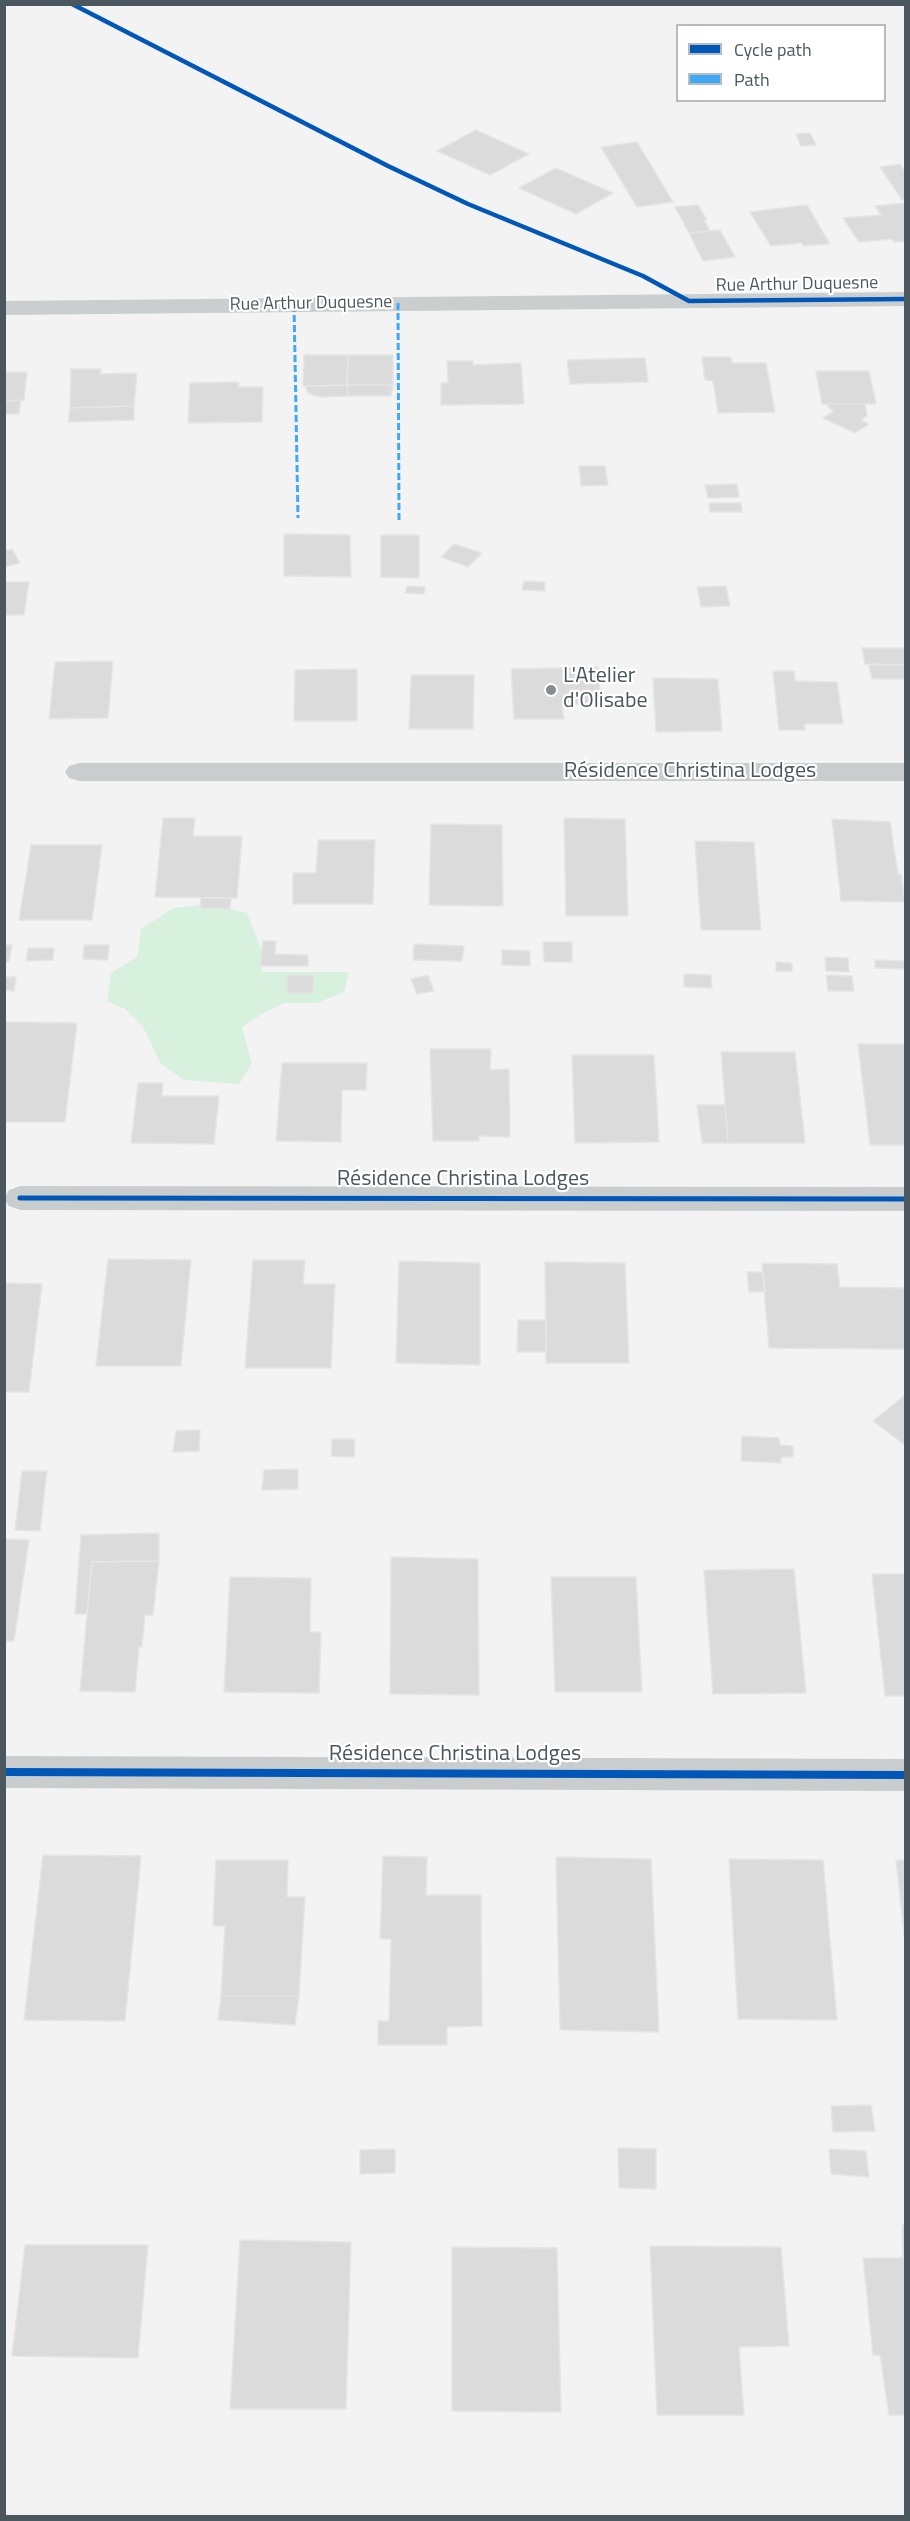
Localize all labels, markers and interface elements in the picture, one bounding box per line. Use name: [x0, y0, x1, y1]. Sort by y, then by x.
legend: [676, 24, 886, 102]
text: Cycle path: [734, 36, 812, 63]
text: Path: [734, 66, 770, 93]
street label: Rue Arthur Duquesne: [715, 273, 879, 297]
street label: Rue Arthur Duquesne: [229, 292, 393, 316]
place label: L'Atelier d'Olisabe: [563, 664, 648, 716]
marker: L'Atelier d'Olisabe: [544, 683, 558, 697]
street label: Résidence Christina Lodges: [564, 759, 816, 785]
street label: Résidence Christina Lodges: [337, 1167, 589, 1193]
street label: Résidence Christina Lodges: [329, 1742, 581, 1768]

